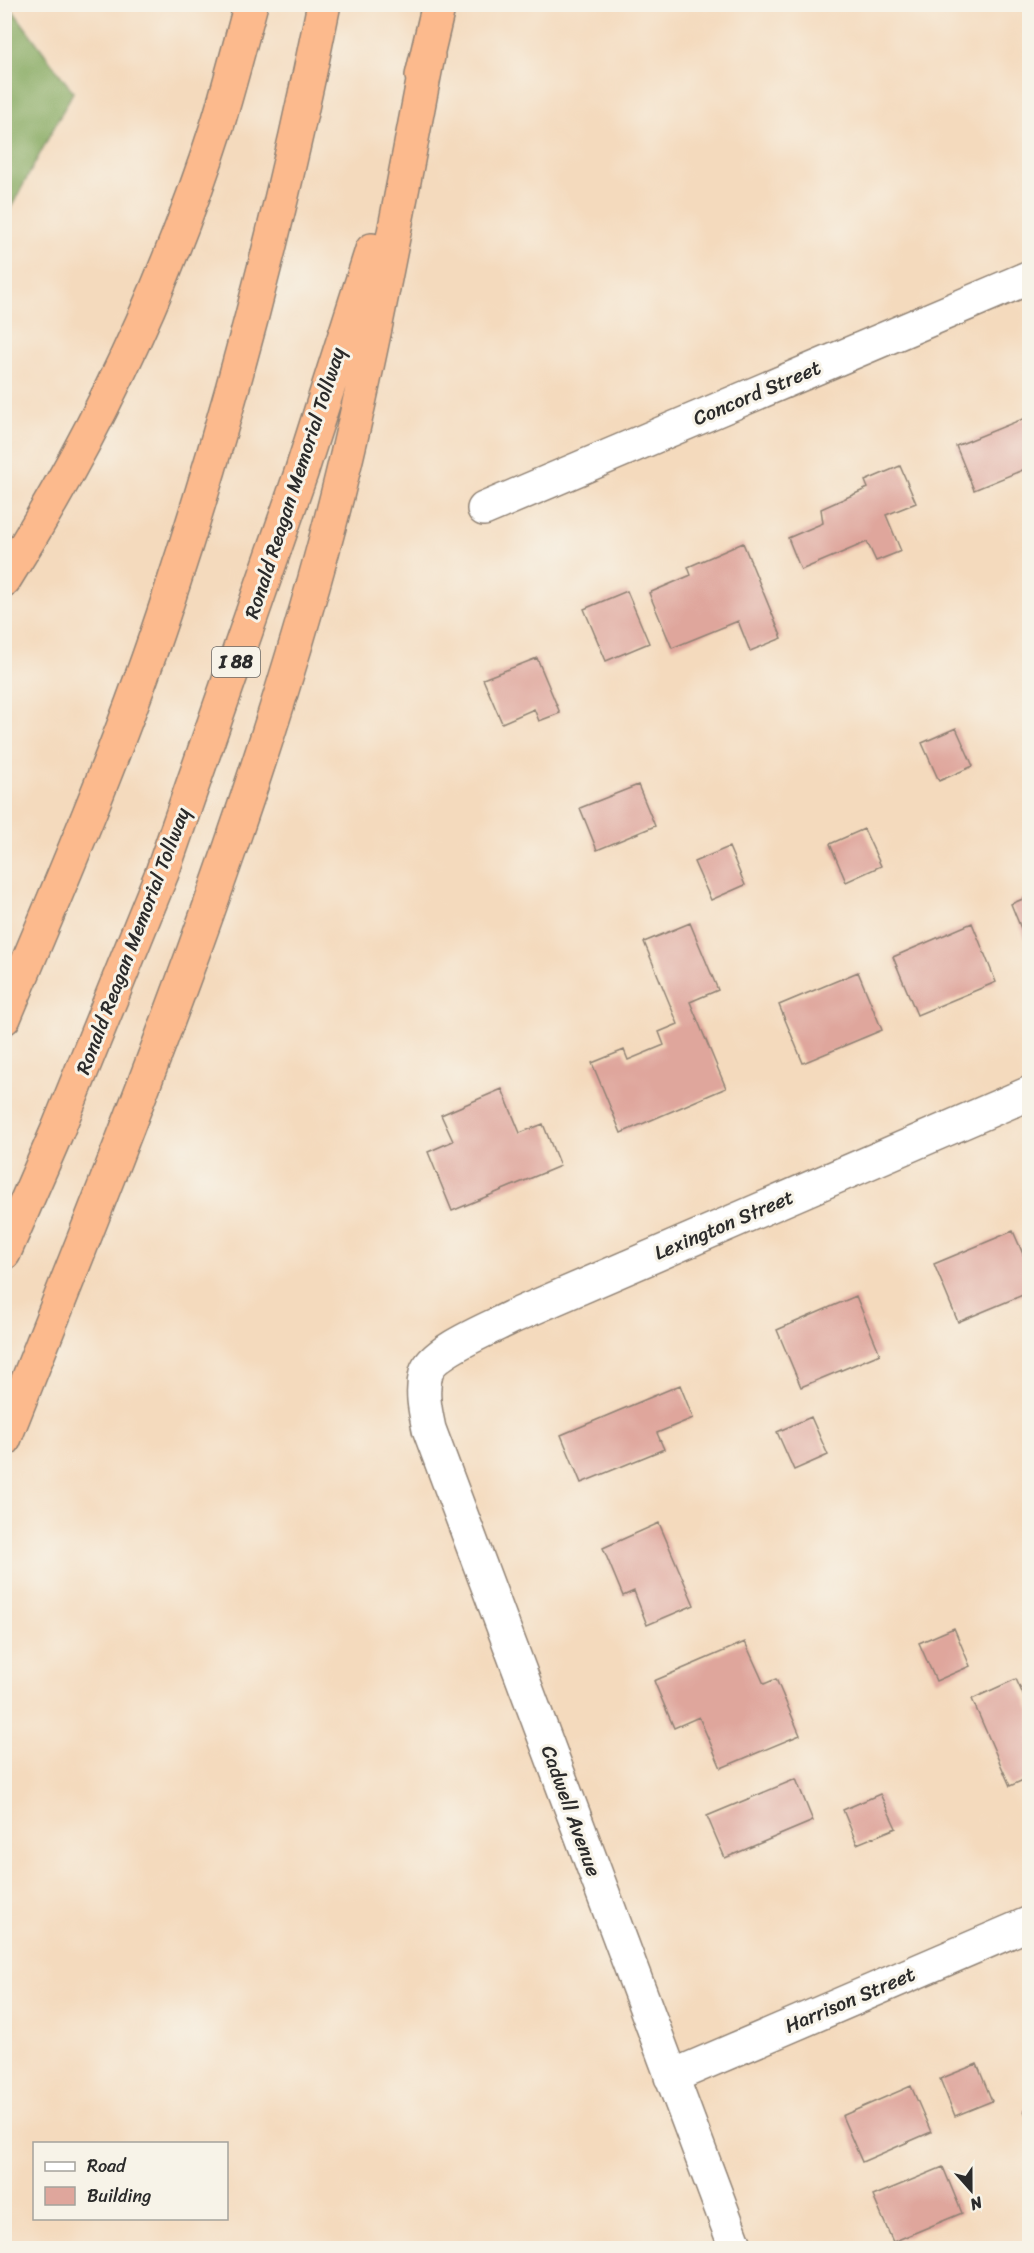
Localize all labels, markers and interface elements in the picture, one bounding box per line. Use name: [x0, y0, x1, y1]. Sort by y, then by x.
street label: Ronald Reagan Memorial Tollway: [235, 342, 356, 623]
street label: Concord Street: [687, 350, 827, 436]
road number: I 88: [212, 647, 260, 677]
street label: Ronald Reagan Memorial Tollway: [66, 802, 200, 1080]
street label: Lexington Street: [649, 1180, 800, 1270]
street label: Cadwell Avenue: [531, 1740, 611, 1882]
street label: Harrison Street: [779, 1957, 921, 2043]
legend: [33, 2142, 228, 2220]
text: Road: [87, 2150, 127, 2182]
north arrow: [941, 2160, 1001, 2220]
text: Building: [87, 2180, 151, 2212]
text: N: [965, 2188, 988, 2219]

